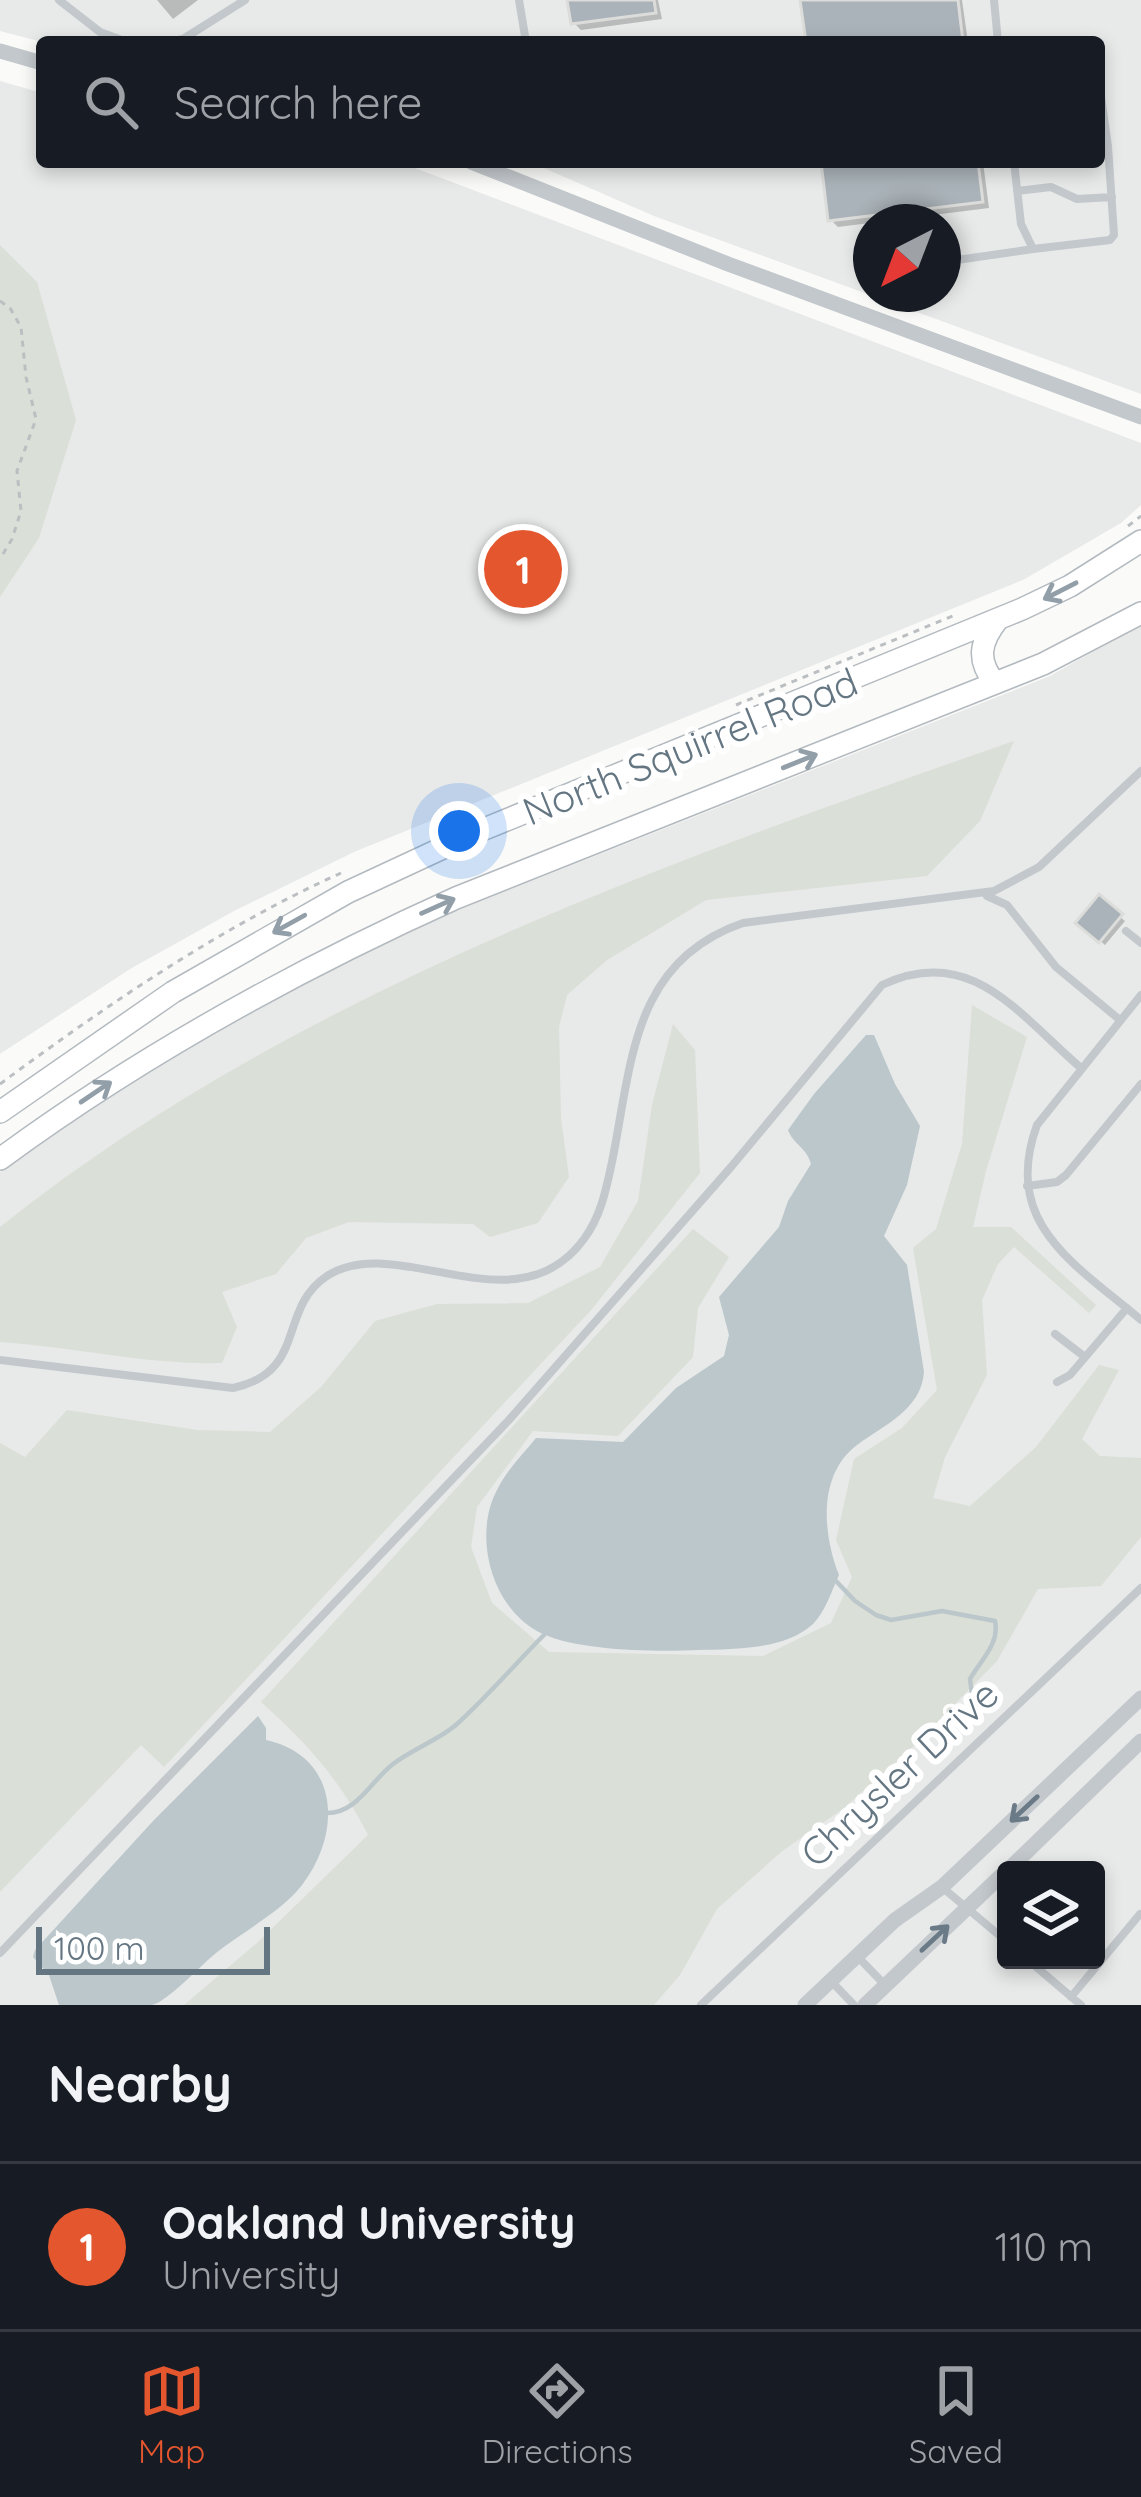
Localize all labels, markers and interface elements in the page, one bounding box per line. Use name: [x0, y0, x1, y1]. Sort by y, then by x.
search box: [36, 36, 1105, 168]
icon: search: [78, 69, 144, 135]
text: Search here: [174, 74, 422, 130]
north arrow: [853, 204, 961, 312]
pin: 1: [484, 524, 562, 614]
one-way arrow: [1043, 580, 1079, 603]
street label: North Squirrel Road: [515, 656, 865, 836]
one-way arrow: [781, 749, 818, 771]
your location: [429, 801, 489, 861]
one-way arrow: [419, 894, 455, 916]
one-way arrow: [272, 913, 307, 936]
one-way arrow: [78, 1079, 112, 1104]
street label: Chrysler Drive: [790, 1669, 1008, 1877]
one-way arrow: [1010, 1795, 1039, 1823]
map controls: [997, 1861, 1105, 1969]
button: layers: [997, 1861, 1105, 1969]
scale bar: [36, 1921, 270, 1974]
one-way arrow: [920, 1925, 950, 1953]
text: 100 m: [54, 1927, 145, 1968]
text: Nearby: [48, 2051, 232, 2115]
text: Oakland University: [162, 2194, 575, 2250]
text: 1: [79, 2222, 95, 2271]
text: 110 m: [995, 2222, 1093, 2271]
text: University: [162, 2250, 340, 2299]
tab: Map: [138, 2358, 205, 2471]
tab: Directions: [481, 2358, 633, 2471]
tab: Saved: [909, 2358, 1003, 2471]

